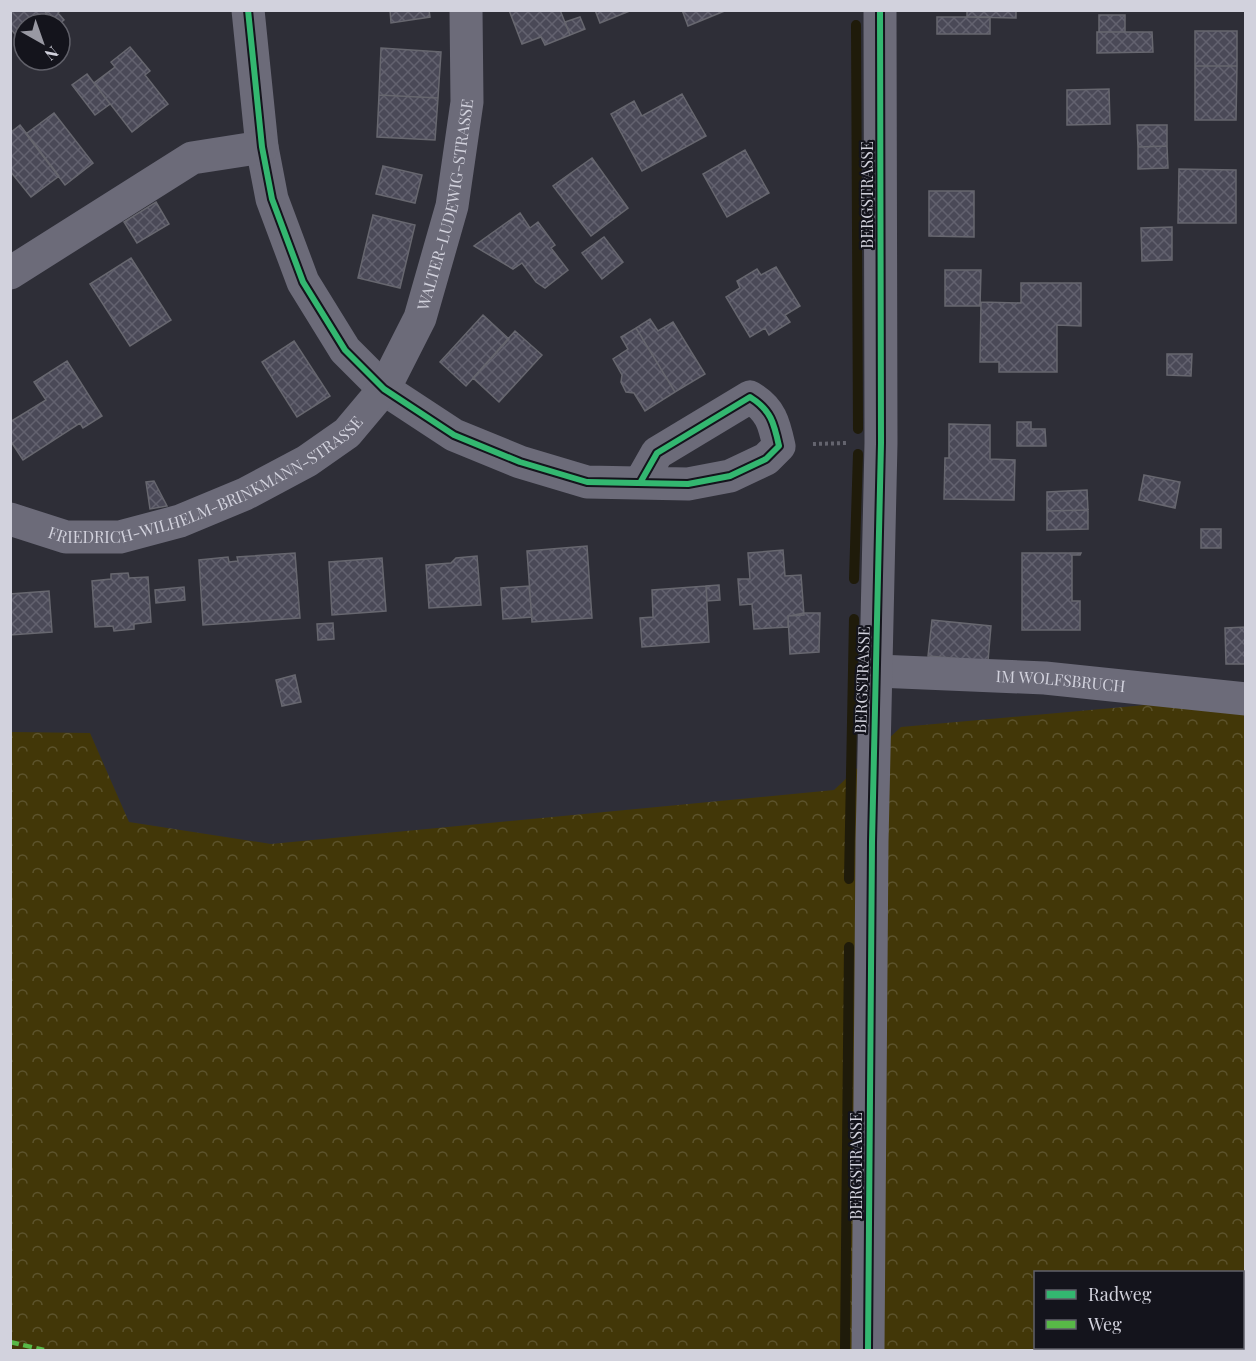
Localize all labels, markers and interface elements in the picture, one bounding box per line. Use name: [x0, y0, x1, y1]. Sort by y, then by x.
north arrow: [12, 12, 72, 72]
text: N: [40, 42, 63, 66]
street label: WALTER-LUDEWIG-STRASSE: [411, 97, 477, 314]
street label: BERGSTRASSE: [856, 141, 877, 249]
street label: FRIEDRICH-WILHELM-BRINKMANN-STRASSE: [46, 411, 367, 547]
street label: BERGSTRASSE: [849, 626, 874, 734]
street label: IM WOLFSBRUCH: [995, 665, 1127, 696]
street label: BERGSTRASSE: [845, 1112, 866, 1220]
legend: [1034, 1271, 1244, 1349]
text: Radweg: [1088, 1282, 1152, 1306]
text: Weg: [1087, 1312, 1122, 1336]

